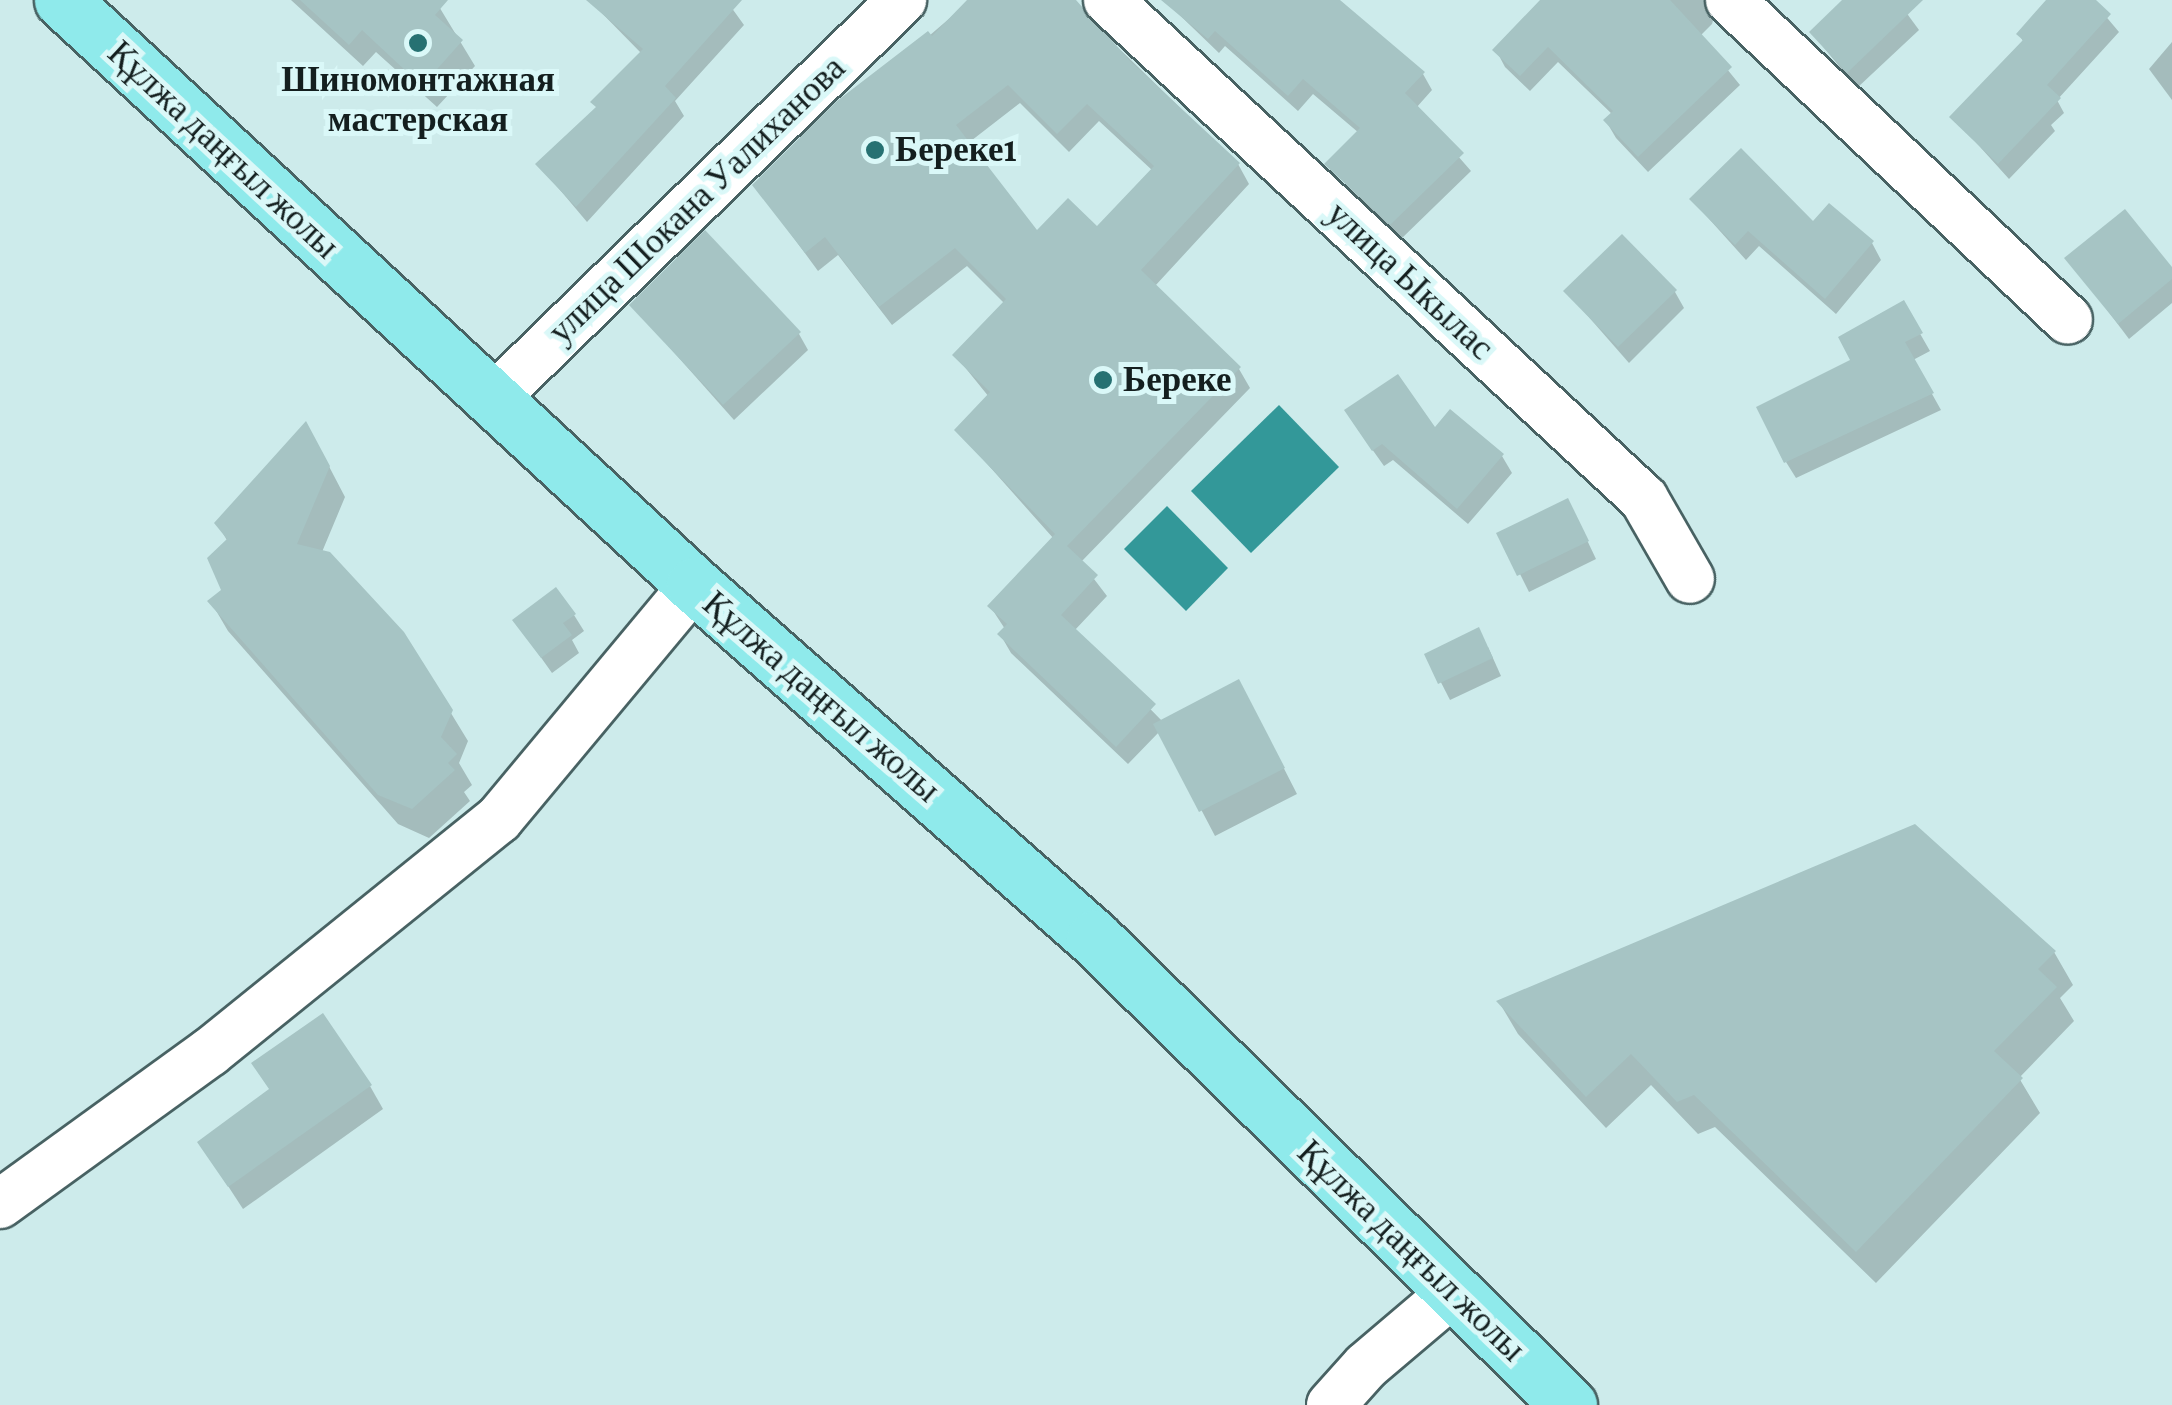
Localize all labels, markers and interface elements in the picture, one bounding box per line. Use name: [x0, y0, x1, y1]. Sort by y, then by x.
street label: Құлжа даңғыл жолы: [99, 32, 347, 268]
marker: Шиномонтажная мастерская: [407, 32, 429, 54]
street label: улица Шокана Уалиханова: [540, 47, 854, 353]
place label: Шиномонтажная мастерская: [281, 59, 555, 141]
place label: Береке1: [895, 129, 1017, 171]
marker: Береке1: [864, 139, 886, 161]
street label: улица Ыкылас: [1318, 193, 1502, 369]
place label: Береке: [1123, 359, 1232, 401]
marker: Береке: [1092, 369, 1114, 391]
street label: Құлжа даңғыл жолы: [694, 583, 948, 811]
street label: Құлжа даңғыл жолы: [1289, 1132, 1533, 1370]

